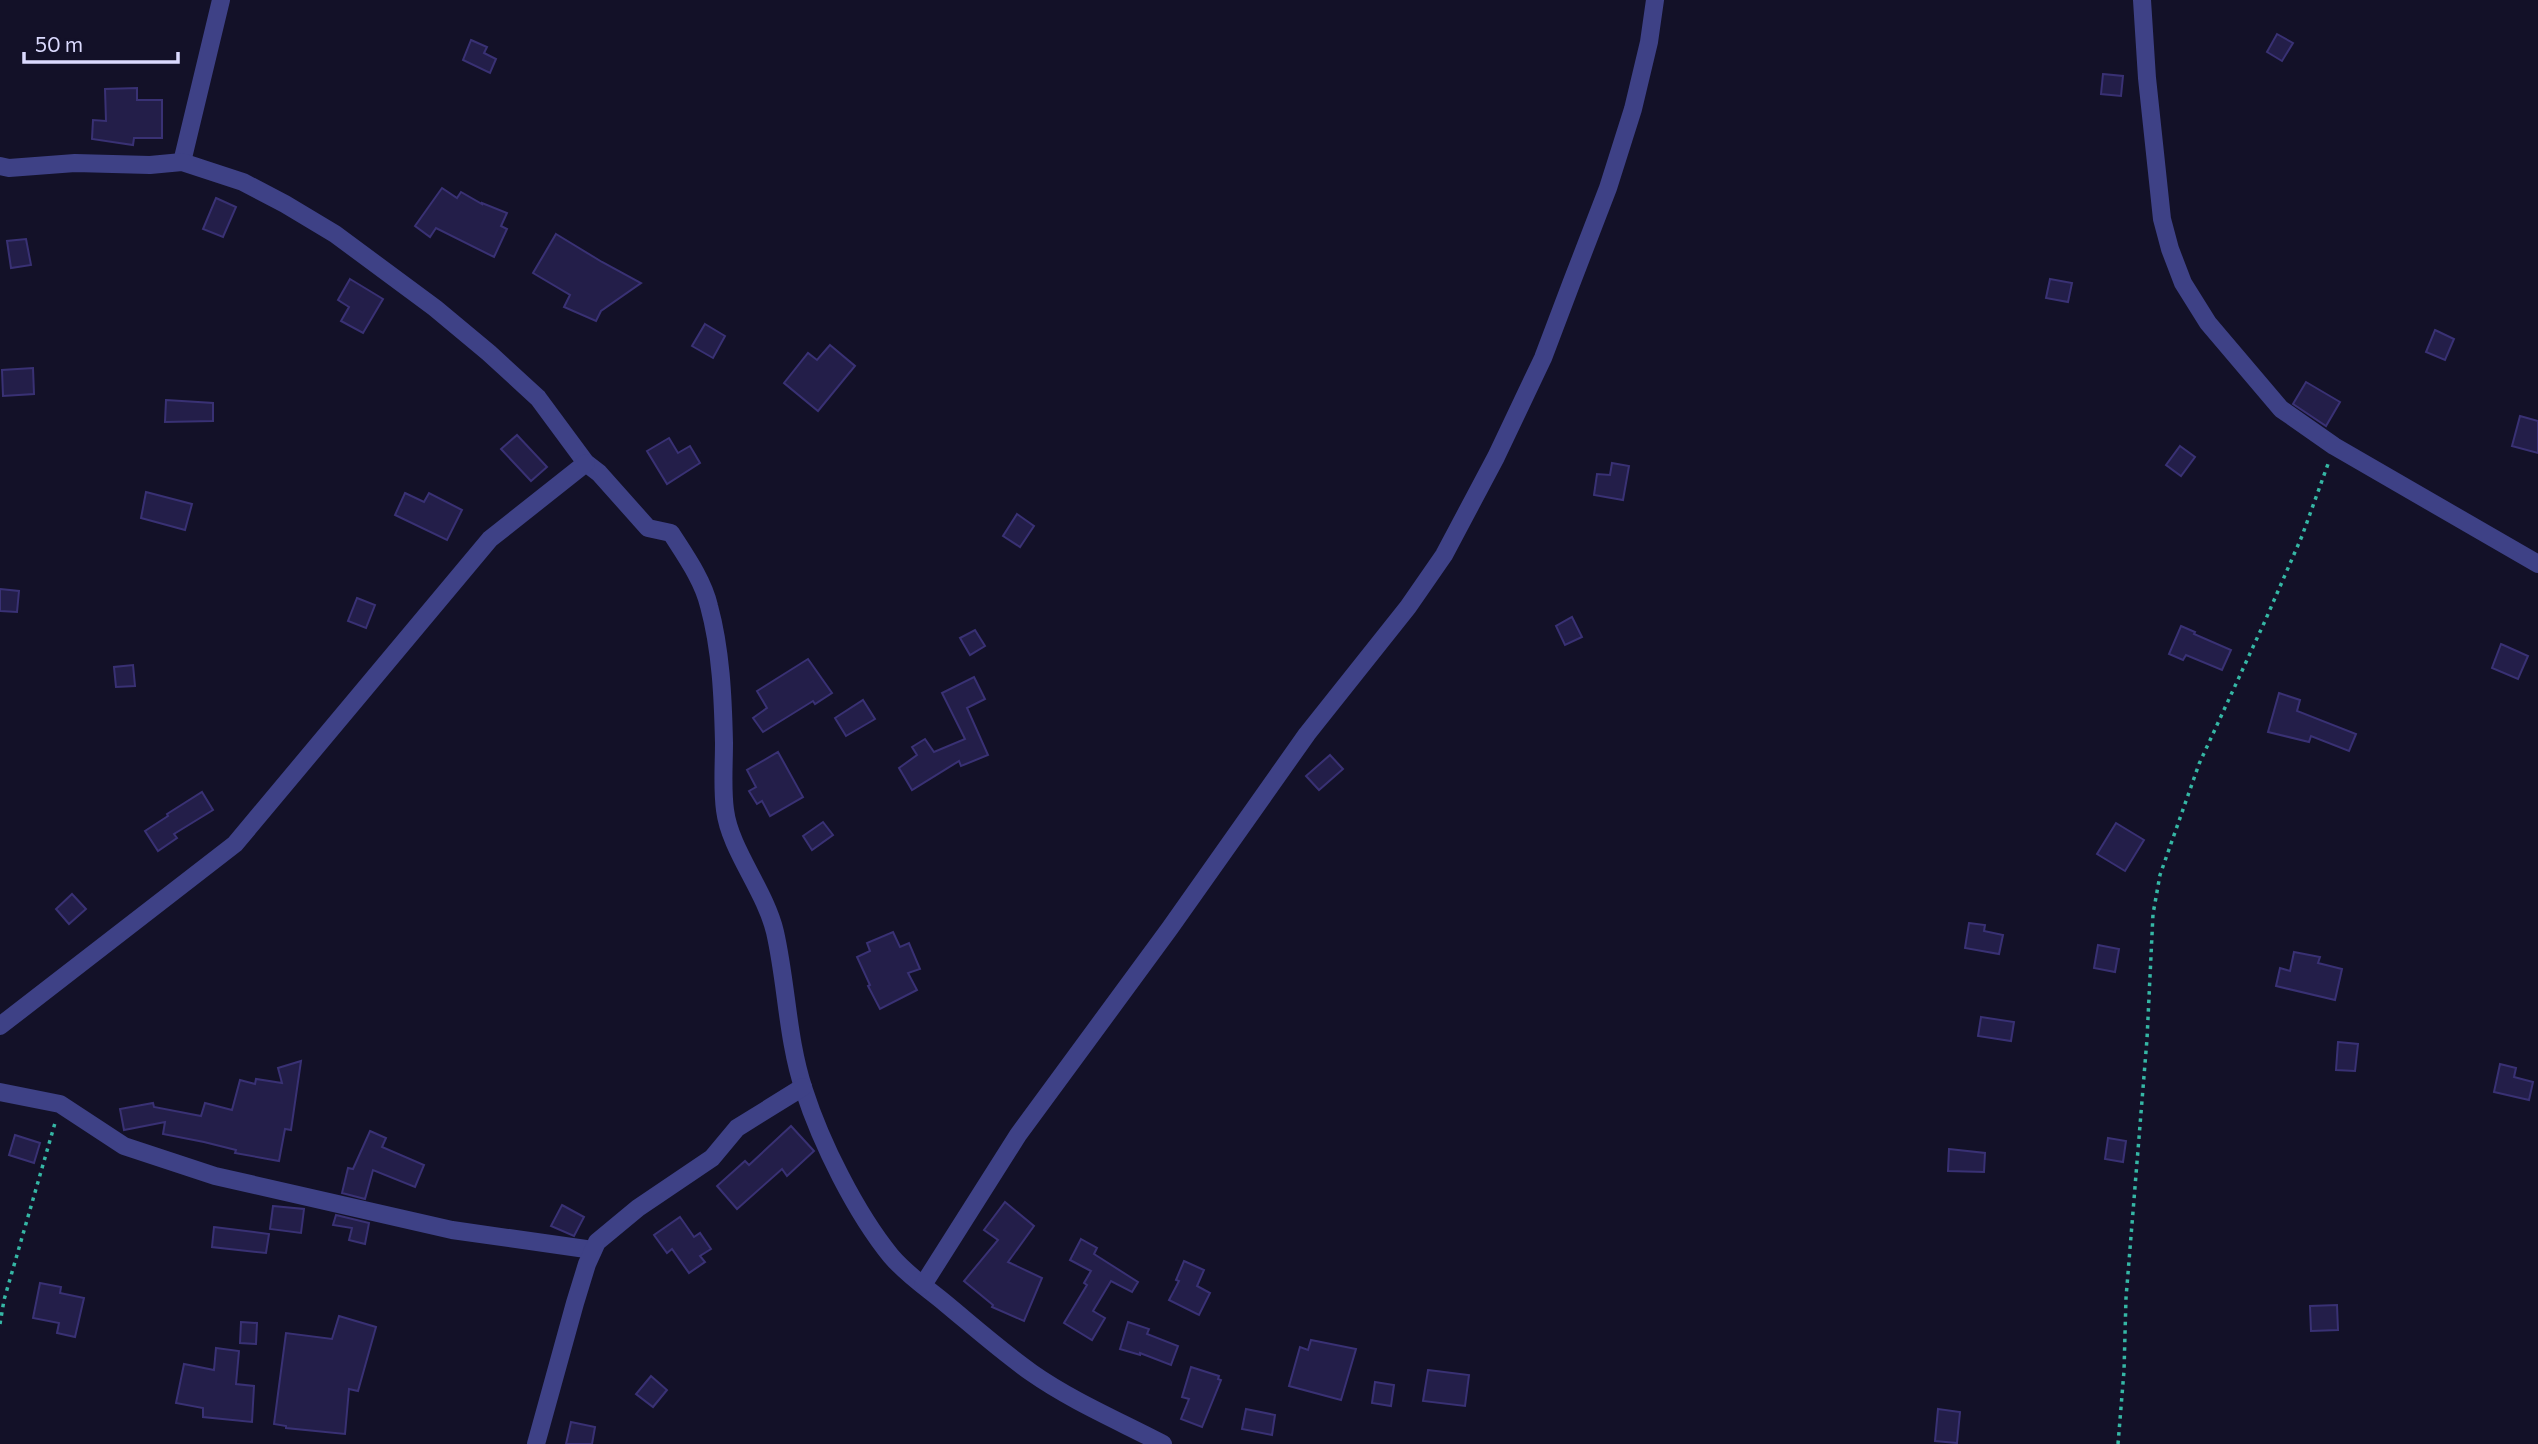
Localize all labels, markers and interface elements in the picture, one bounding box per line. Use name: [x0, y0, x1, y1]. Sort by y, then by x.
scale bar: [24, 21, 178, 65]
text: 50 m: [35, 31, 83, 56]

